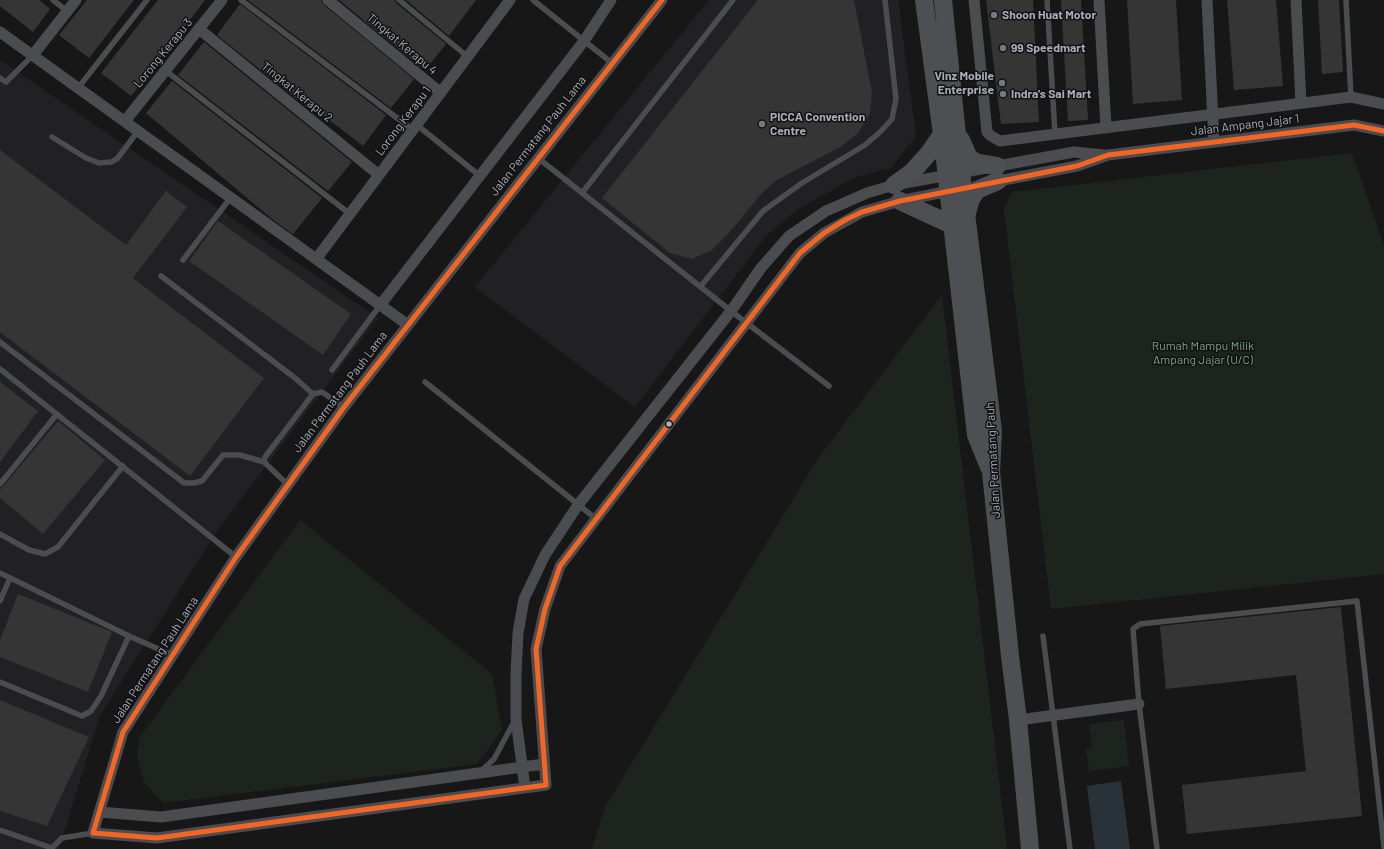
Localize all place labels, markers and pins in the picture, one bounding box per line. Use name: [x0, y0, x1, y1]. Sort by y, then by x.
place label: Shoon Huat Motor: [1002, 8, 1096, 22]
marker: Shoon Huat Motor: [989, 10, 999, 20]
place label: 99 Speedmart: [1011, 41, 1086, 55]
marker: 99 Speedmart: [998, 43, 1008, 53]
place label: Vinz Mobile Enterprise: [934, 69, 994, 97]
marker: Vinz Mobile Enterprise: [997, 78, 1007, 88]
place label: Indra's Sai Mart: [1011, 87, 1091, 101]
marker: Indra's Sai Mart: [998, 89, 1008, 99]
place label: PICCA Convention Centre: [770, 110, 865, 138]
marker: PICCA Convention Centre: [757, 119, 767, 129]
unlabelled marker: [664, 419, 674, 429]

